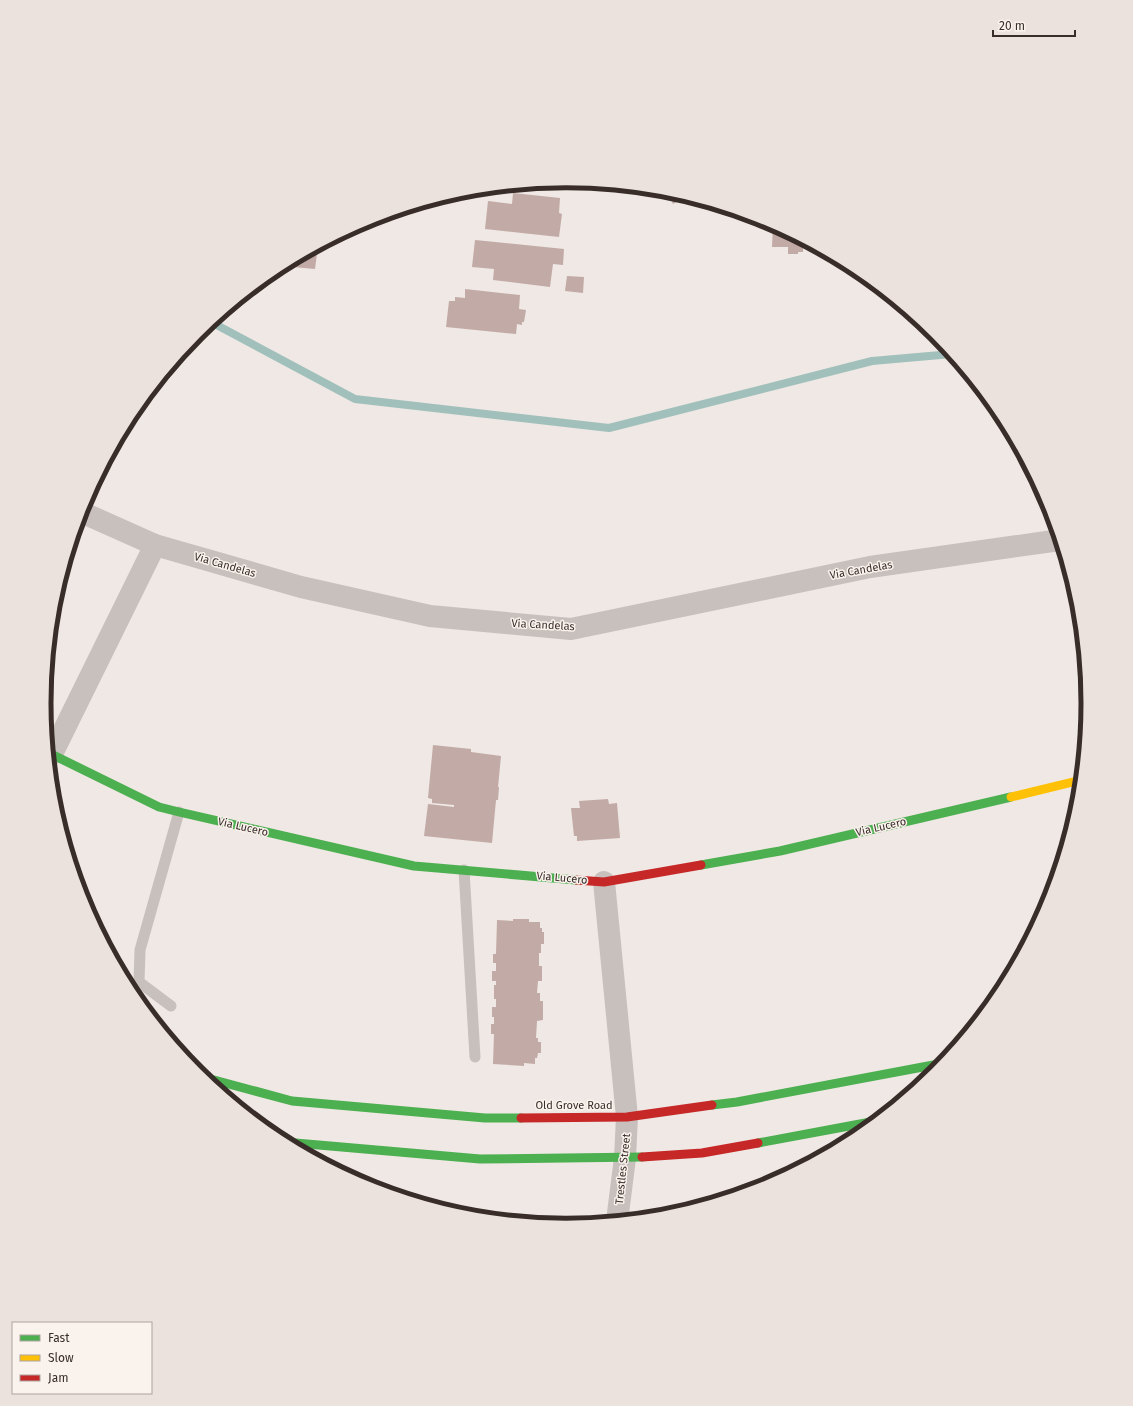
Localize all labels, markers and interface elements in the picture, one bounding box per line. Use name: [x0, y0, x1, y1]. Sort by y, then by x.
scale bar: [993, 12, 1075, 38]
text: 20 m: [999, 19, 1025, 33]
street label: Via Candelas: [193, 550, 257, 580]
street label: Via Candelas: [829, 558, 893, 582]
street label: Via Candelas: [511, 617, 575, 633]
street label: Via Lucero: [217, 815, 269, 839]
street label: Via Lucero: [855, 815, 907, 839]
street label: Via Lucero: [536, 869, 588, 887]
street label: Old Grove Road: [535, 1099, 613, 1112]
street label: Trestles Street: [613, 1133, 633, 1205]
legend: [12, 1322, 152, 1394]
text: Fast: [48, 1331, 70, 1345]
text: Slow: [48, 1351, 74, 1365]
text: Jam: [48, 1371, 68, 1385]

